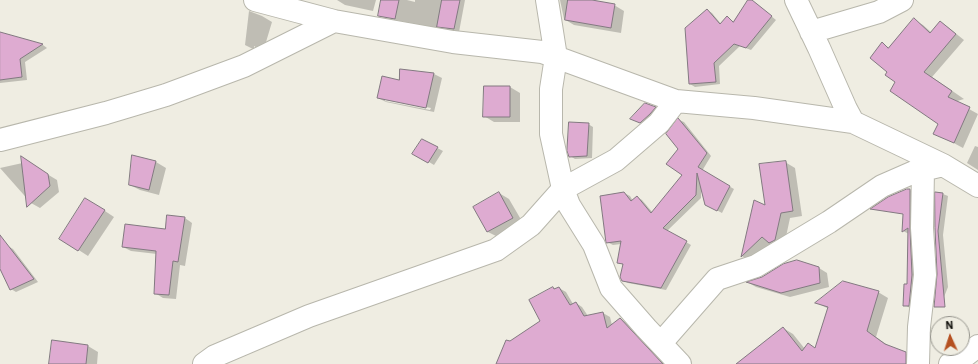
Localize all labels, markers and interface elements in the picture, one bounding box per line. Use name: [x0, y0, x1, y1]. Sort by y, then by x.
north arrow: [930, 316, 970, 356]
text: N: [945, 318, 954, 332]

